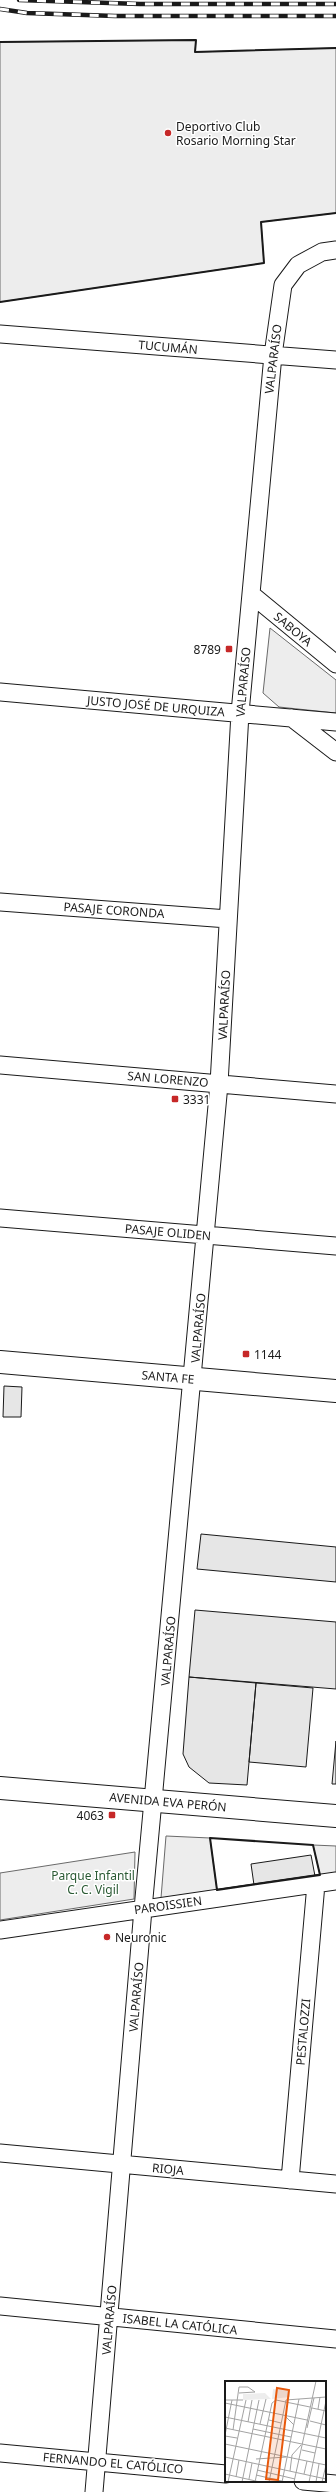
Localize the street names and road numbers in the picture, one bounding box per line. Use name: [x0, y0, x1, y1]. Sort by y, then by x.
street label: VALPARAÍSO: [260, 323, 286, 395]
street label: TUCUMÁN: [138, 336, 198, 358]
street label: SABOYA: [270, 608, 316, 650]
street label: VALPARAÍSO: [231, 646, 255, 718]
street label: JUSTO JOSÉ DE URQUIZA: [85, 691, 226, 721]
street label: PASAJE CORONDA: [63, 898, 165, 922]
street label: VALPARAÍSO: [214, 970, 234, 1040]
street label: SAN LORENZO: [127, 1067, 209, 1091]
street label: PASAJE OLIDEN: [124, 1220, 212, 1244]
street label: VALPARAÍSO: [186, 1292, 210, 1364]
street label: SANTA FE: [141, 1366, 195, 1388]
street label: VALPARAÍSO: [156, 1615, 180, 1687]
street label: AVENIDA EVA PERÓN: [109, 1788, 227, 1816]
street label: PAROISSIEN: [133, 1892, 203, 1918]
street label: VALPARAÍSO: [124, 1961, 148, 2033]
street label: PESTALOZZI: [292, 1998, 314, 2066]
street label: RIOJA: [151, 2159, 185, 2179]
street label: VALPARAÍSO: [97, 2284, 121, 2356]
street label: ISABEL LA CATÓLICA: [122, 2310, 238, 2339]
street label: FERNANDO EL CATÓLICO: [42, 2448, 184, 2478]

